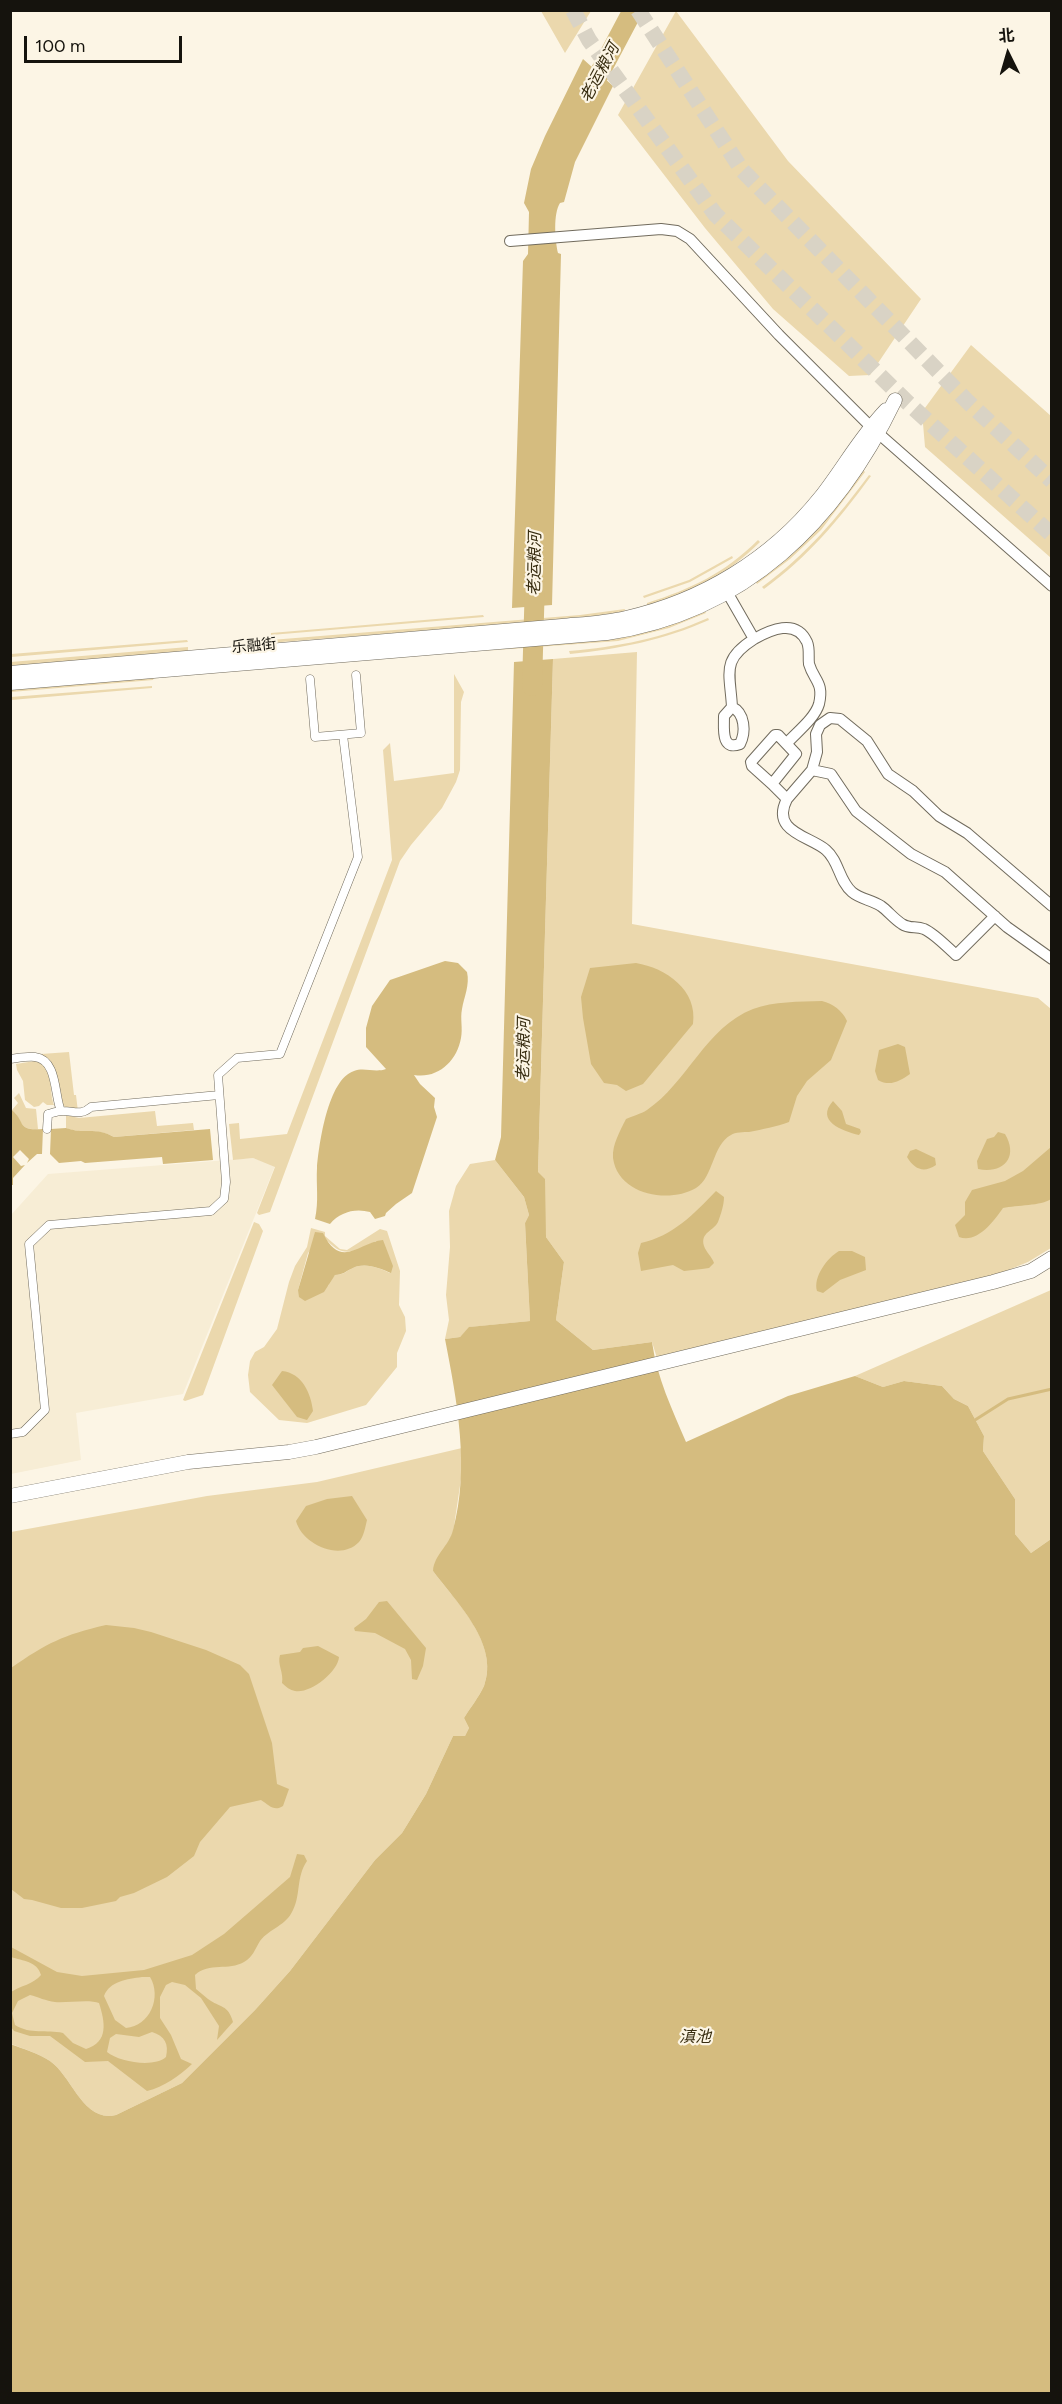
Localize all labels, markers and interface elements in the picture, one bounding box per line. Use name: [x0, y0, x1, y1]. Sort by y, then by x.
scale bar: [27, 24, 184, 62]
north arrow: [978, 24, 1038, 84]
text: 北: [998, 25, 1015, 46]
text: 100 m: [35, 35, 85, 57]
water label: 老运粮河: [577, 40, 623, 106]
water label: 老运粮河: [525, 532, 545, 596]
street label: 乐融街: [231, 635, 277, 657]
water label: 老运粮河: [514, 1018, 534, 1082]
water label: 滇池: [679, 2027, 711, 2047]

